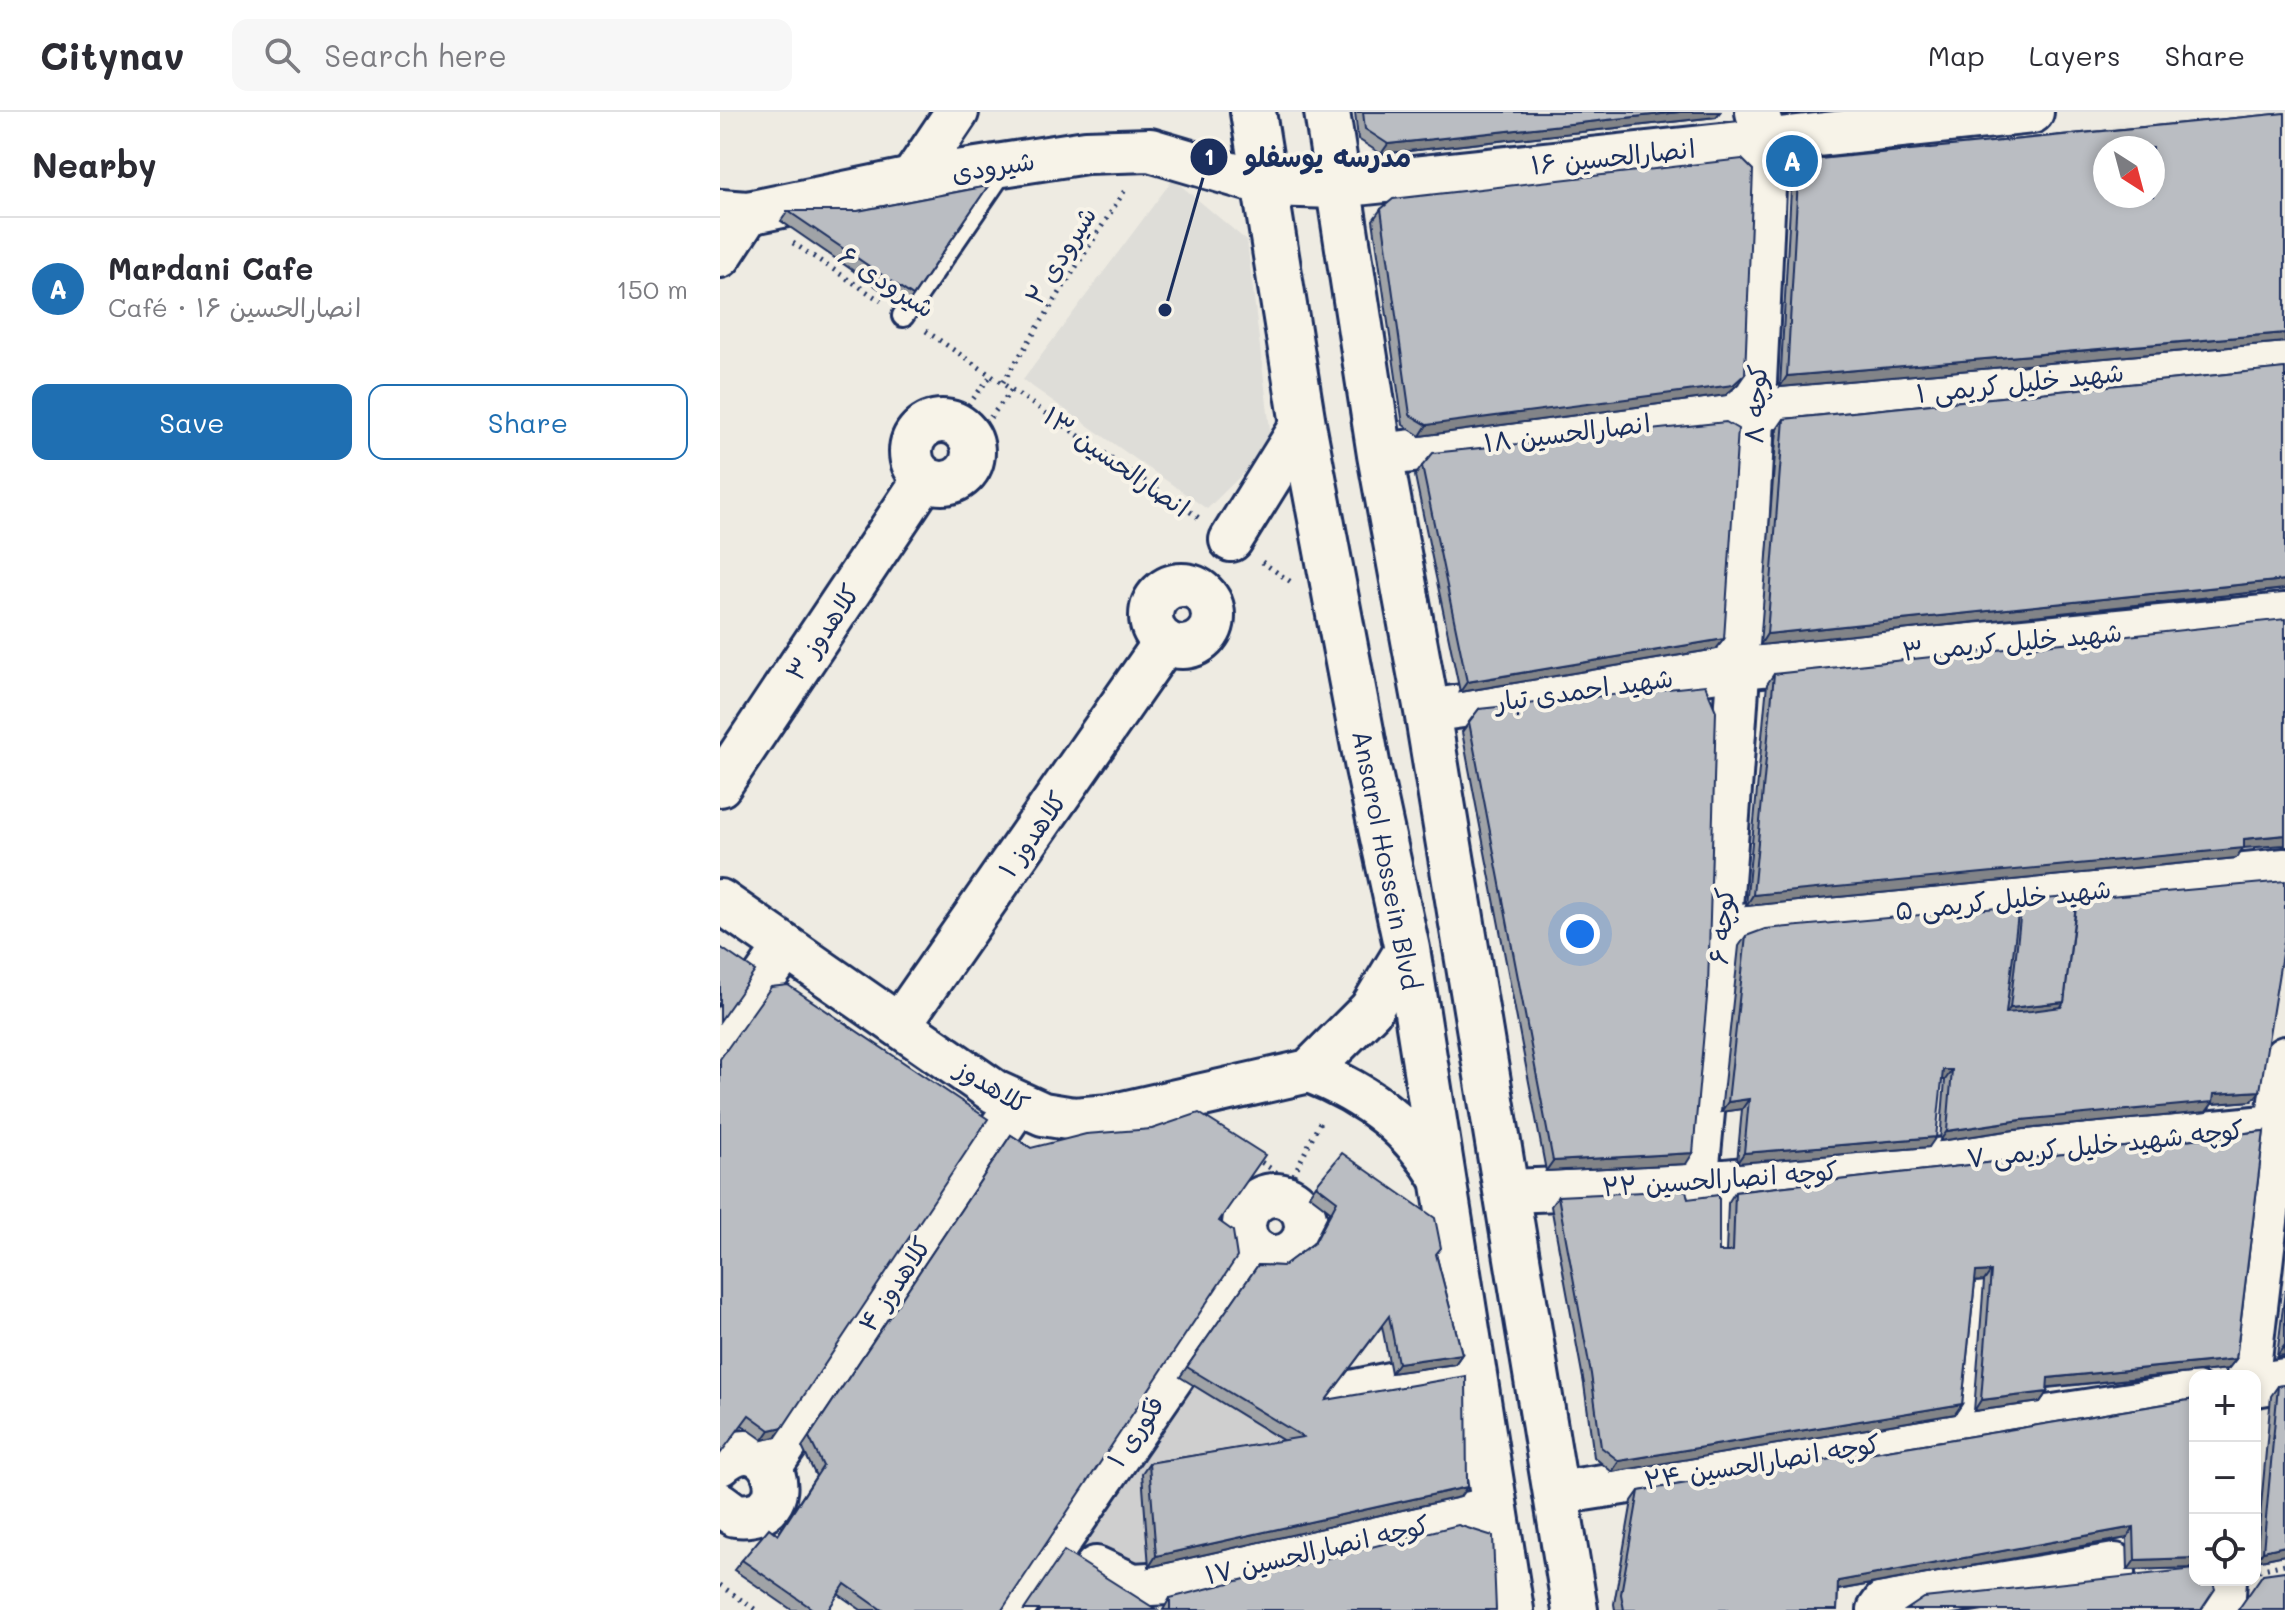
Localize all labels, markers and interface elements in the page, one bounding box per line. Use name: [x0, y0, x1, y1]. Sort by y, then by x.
search box: [232, 19, 792, 91]
text: Citynav: [40, 30, 184, 80]
icon: search: [260, 33, 304, 77]
text: Search here: [324, 35, 507, 75]
text: Map: [1928, 37, 1985, 73]
text: Layers: [2029, 37, 2121, 73]
text: Share: [2165, 37, 2245, 73]
street label: انصارالحسین ۱۶: [1529, 130, 1697, 182]
callout: مدرسه یوسفلو: [1189, 131, 1427, 183]
pin: A: [1766, 131, 1818, 191]
north arrow: [2093, 136, 2165, 208]
text: مدرسه یوسفلو: [1243, 138, 1411, 176]
text: 1: [1204, 140, 1214, 171]
text: Nearby: [32, 142, 157, 187]
street label: شیرودی: [949, 143, 1037, 189]
street label: شیرودی ۲: [1017, 200, 1103, 310]
street label: شیرودی ۶: [833, 237, 941, 325]
text: Mardani Cafe: [108, 248, 313, 288]
text: A: [49, 272, 67, 306]
text: 150 m: [616, 272, 688, 306]
text: Café · انصارالحسین ۱۶: [108, 290, 361, 324]
street label: شهید خلیل کریمی ۱: [1914, 354, 2126, 411]
street label: کوچه ۸: [1736, 363, 1774, 445]
button: Save: [32, 384, 352, 460]
button: Share: [368, 384, 688, 460]
street label: انصارالحسین ۱۳: [1037, 398, 1197, 524]
street label: انصارالحسین ۱۸: [1482, 405, 1652, 459]
street label: کلاهدوز ۳: [777, 577, 867, 687]
street label: شهید خلیل کریمی ۳: [1901, 614, 2123, 669]
street label: شهید احمدی تبار: [1491, 660, 1675, 719]
street label: Ansarol Hossein Blvd: [1345, 727, 1429, 993]
street label: کلاهدوز ۱: [990, 784, 1074, 884]
street label: شهید خلیل کریمی ۵: [1893, 871, 2113, 928]
street label: کوچه ۶: [1701, 886, 1741, 966]
your location: [1560, 914, 1600, 954]
street label: کلاهدوز: [948, 1050, 1036, 1121]
street label: کوچه شهید خلیل کریمی ۷: [1965, 1112, 2246, 1175]
street label: کوچه انصارالحسین ۲۲: [1601, 1153, 1839, 1203]
street label: کلاهدوز ۴: [850, 1230, 938, 1338]
map controls: [2189, 1370, 2261, 1586]
button: +: [2189, 1370, 2261, 1442]
street label: فکوری ۱: [1099, 1389, 1171, 1473]
street label: کوچه انصارالحسین ۲۴: [1642, 1426, 1882, 1496]
button: −: [2189, 1442, 2261, 1514]
street label: کوچه انصارالحسین ۱۷: [1202, 1507, 1432, 1591]
button: locate: [2189, 1514, 2261, 1586]

